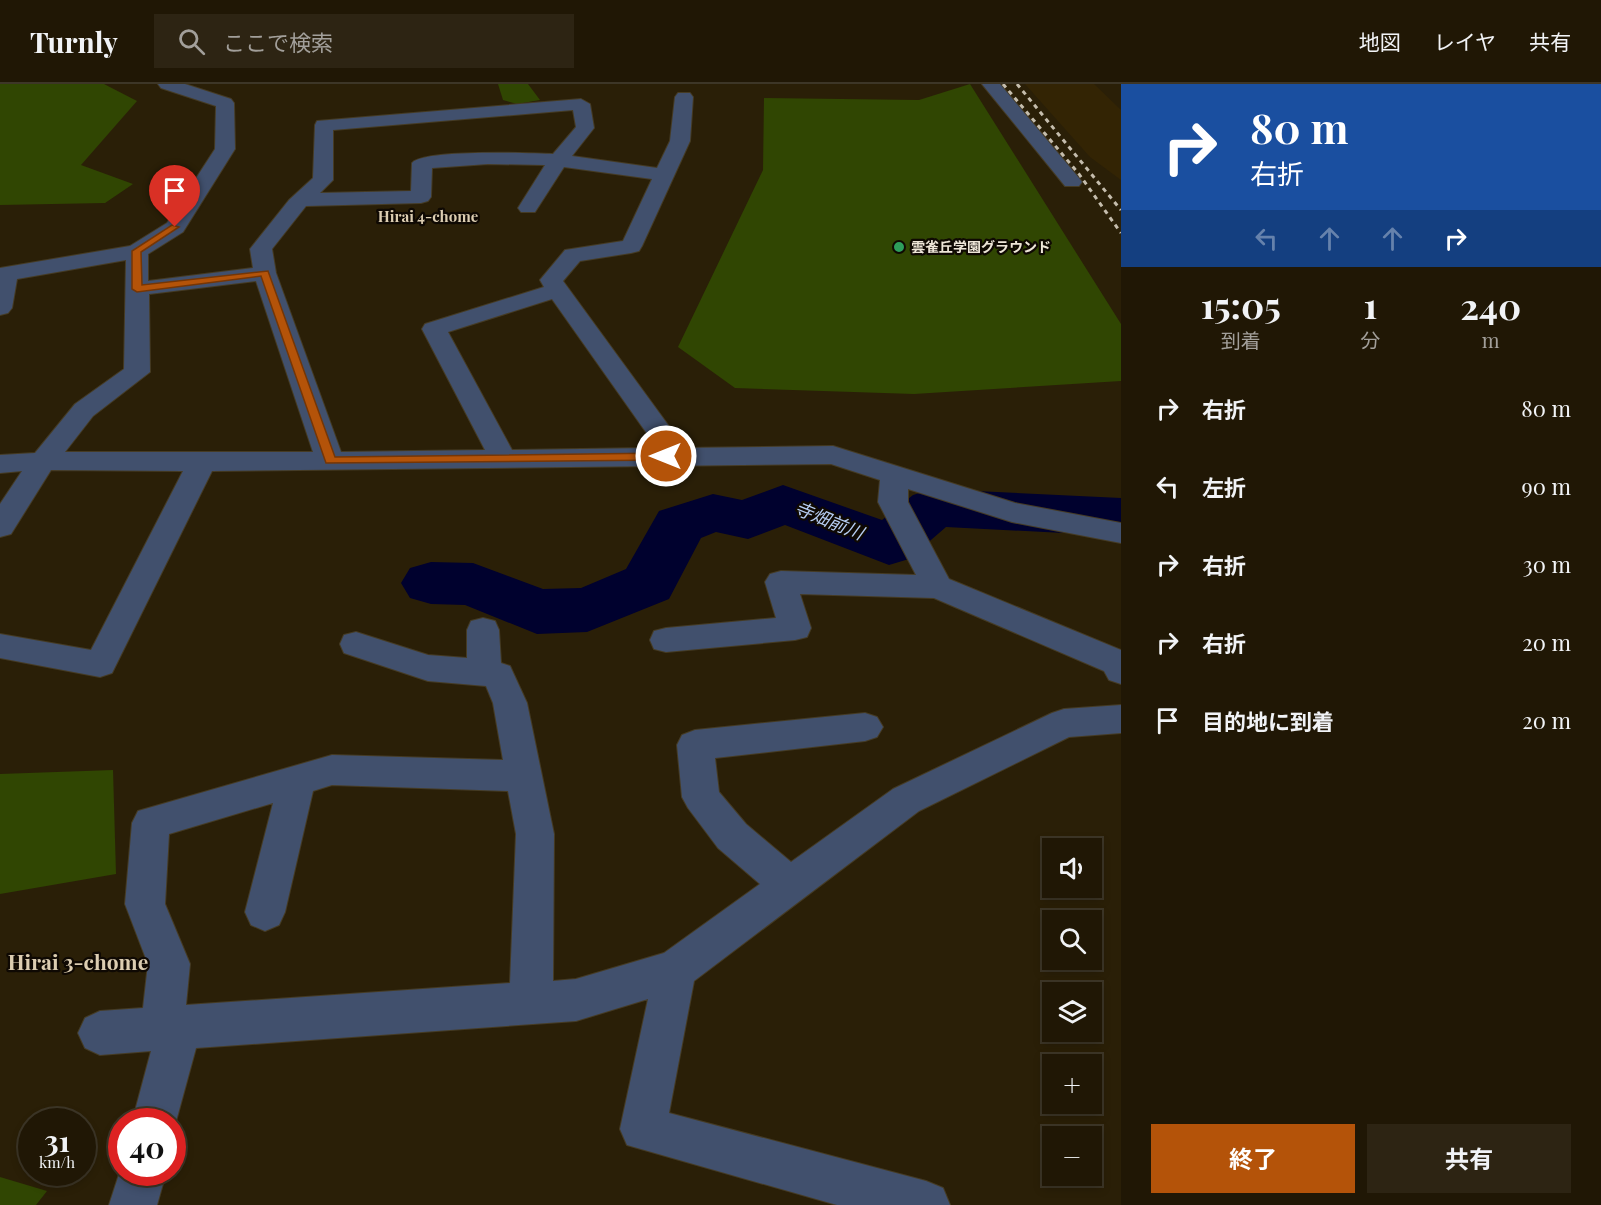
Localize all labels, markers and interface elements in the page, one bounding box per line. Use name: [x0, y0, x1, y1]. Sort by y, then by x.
search box: [154, 14, 574, 68]
text: Turnly: [30, 23, 118, 60]
icon: search: [175, 25, 208, 58]
text: ここで検索: [223, 27, 333, 57]
text: 地図: [1359, 27, 1401, 55]
text: レイヤ: [1434, 27, 1496, 55]
text: 共有: [1529, 27, 1571, 55]
text: 80 m: [1250, 99, 1348, 155]
icon: right: [1151, 108, 1229, 186]
text: 右折: [1250, 155, 1304, 191]
pin: [149, 165, 200, 227]
icon: arrive: [158, 174, 191, 207]
district label: Hirai 4-chome: [378, 206, 479, 226]
icon: left: [1250, 222, 1283, 255]
icon: ahead: [1313, 222, 1346, 255]
icon: ahead: [1376, 222, 1409, 255]
icon: right: [1439, 222, 1472, 255]
place label: 雲雀丘学園グラウンド: [911, 237, 1051, 256]
marker: 雲雀丘学園グラウンド: [892, 240, 906, 254]
text: 15:05: [1201, 280, 1281, 328]
text: 1: [1364, 280, 1377, 328]
text: 240: [1460, 281, 1521, 329]
text: 到着: [1221, 326, 1261, 353]
text: 分: [1361, 326, 1381, 353]
text: m: [1482, 326, 1500, 353]
icon: right: [1151, 392, 1184, 425]
text: 80 m: [1521, 393, 1571, 423]
text: 右折: [1202, 394, 1246, 424]
position arrow: [634, 424, 698, 488]
icon: left: [1151, 470, 1184, 503]
text: 90 m: [1522, 471, 1571, 501]
text: 左折: [1202, 472, 1246, 502]
water label: 寺畑前川: [792, 495, 869, 545]
icon: right: [1151, 548, 1184, 581]
text: 30 m: [1523, 549, 1571, 579]
text: 右折: [1202, 550, 1246, 580]
icon: right: [1151, 626, 1184, 659]
text: 20 m: [1522, 627, 1571, 657]
text: 右折: [1202, 628, 1246, 658]
icon: arrive: [1151, 704, 1184, 737]
text: 20 m: [1522, 705, 1571, 735]
text: 目的地に到着: [1202, 706, 1334, 736]
map controls: [1042, 838, 1102, 1186]
button: sound: [1042, 838, 1102, 898]
button: search: [1042, 910, 1102, 970]
district label: Hirai 3-chome: [8, 947, 148, 975]
button: layers: [1042, 982, 1102, 1042]
button: +: [1042, 1054, 1102, 1114]
speed limit sign: 40: [108, 1108, 186, 1186]
text: 31: [44, 1120, 70, 1160]
button: 終了: [1151, 1124, 1355, 1193]
button: 共有: [1367, 1124, 1571, 1193]
button: −: [1042, 1126, 1102, 1186]
text: km/h: [39, 1152, 75, 1172]

